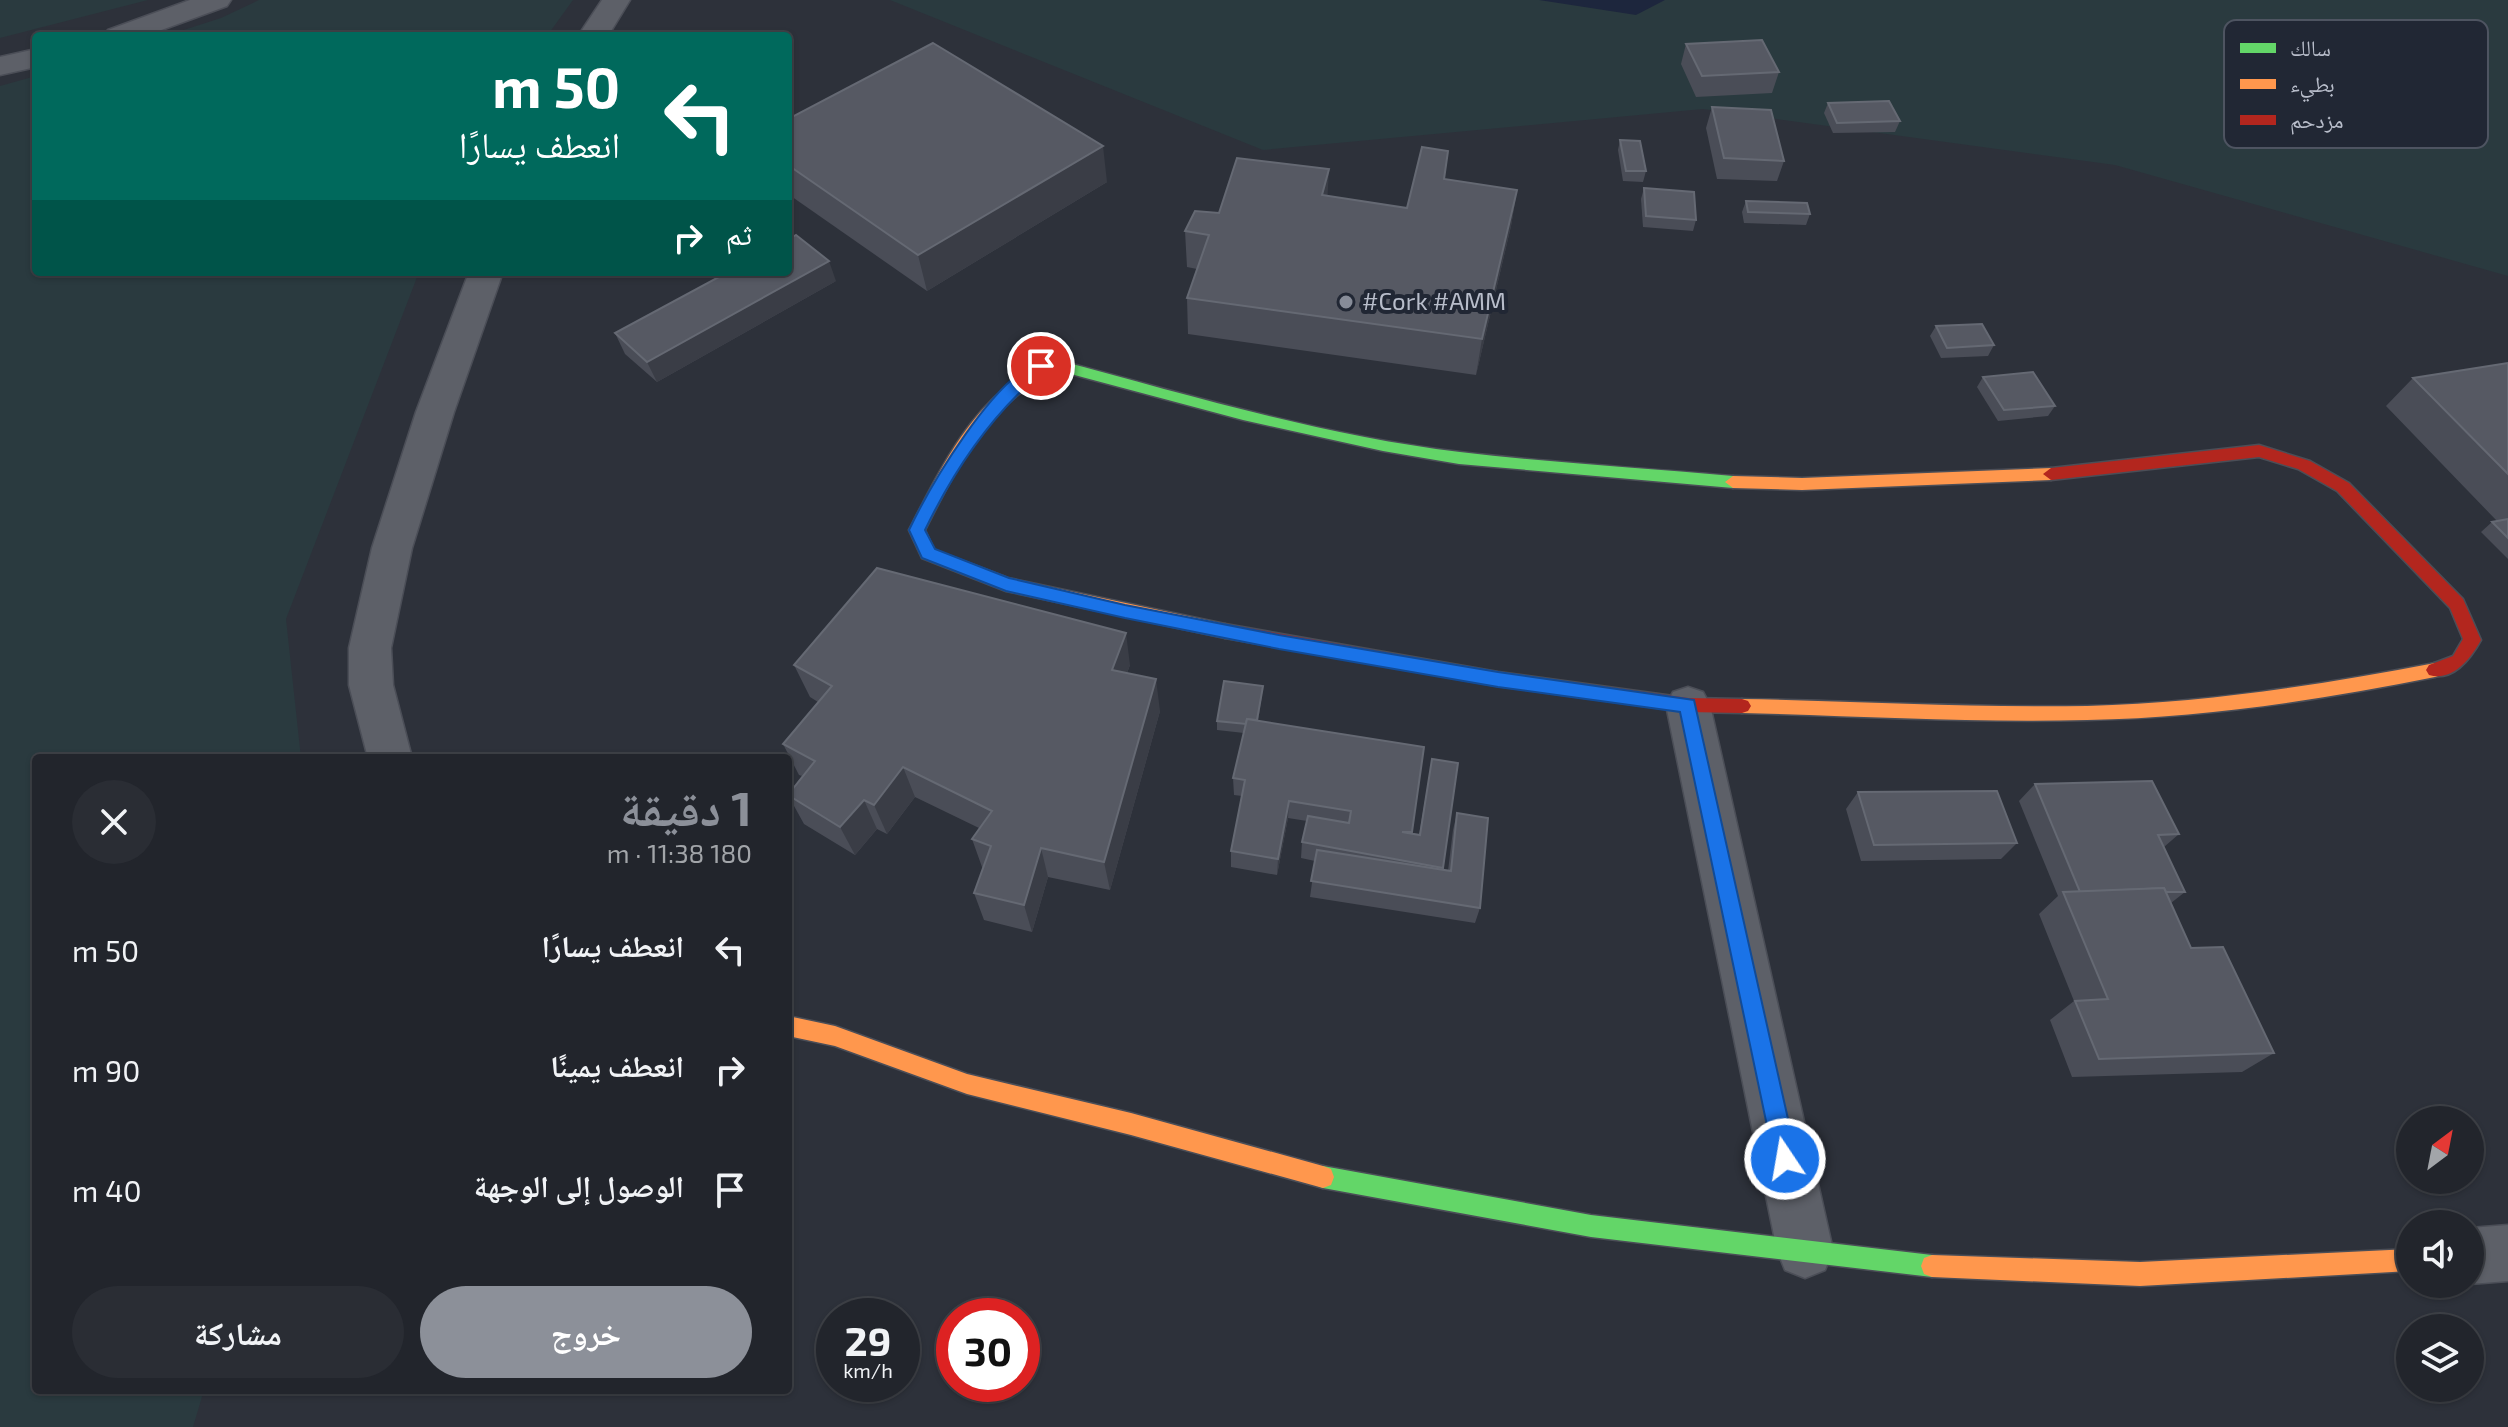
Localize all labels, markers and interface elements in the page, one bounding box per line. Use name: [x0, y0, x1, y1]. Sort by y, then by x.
legend: [2224, 20, 2488, 148]
text: سالك: [2290, 34, 2331, 60]
text: 50 m: [492, 52, 620, 119]
icon: left: [648, 64, 752, 168]
text: بطيء: [2290, 70, 2335, 102]
text: مزدحم: [2290, 106, 2344, 135]
text: انعطف يسارًا: [459, 122, 620, 165]
text: ثم: [726, 215, 752, 251]
icon: right: [666, 216, 710, 260]
place label: #Cork #AMM: [1362, 286, 1506, 315]
marker: #Cork #AMM: [1337, 293, 1355, 311]
pin: [1007, 332, 1075, 400]
icon: arrive: [1019, 344, 1063, 388]
text: 1 دقيقة: [620, 778, 752, 836]
button: close: [72, 780, 156, 864]
text: 180 m · 11:38: [607, 837, 752, 868]
text: انعطف يسارًا: [542, 927, 684, 963]
icon: left: [708, 928, 752, 972]
text: 50 m: [72, 932, 139, 968]
text: انعطف يمينًا: [550, 1047, 684, 1083]
icon: right: [708, 1048, 752, 1092]
text: 90 m: [72, 1052, 140, 1088]
north arrow: [2396, 1106, 2484, 1194]
map controls: [2396, 1106, 2484, 1402]
position arrow: [1743, 1117, 1827, 1201]
text: الوصول إلى الوجهة: [474, 1167, 684, 1203]
icon: arrive: [708, 1168, 752, 1212]
text: 40 m: [72, 1172, 142, 1208]
button: sound: [2396, 1210, 2484, 1298]
button: مشاركة: [72, 1286, 404, 1378]
button: خروج: [420, 1286, 752, 1378]
speed limit sign: 30: [936, 1298, 1040, 1402]
button: layers: [2396, 1314, 2484, 1402]
text: 29: [845, 1316, 891, 1364]
text: km/h: [843, 1358, 893, 1382]

